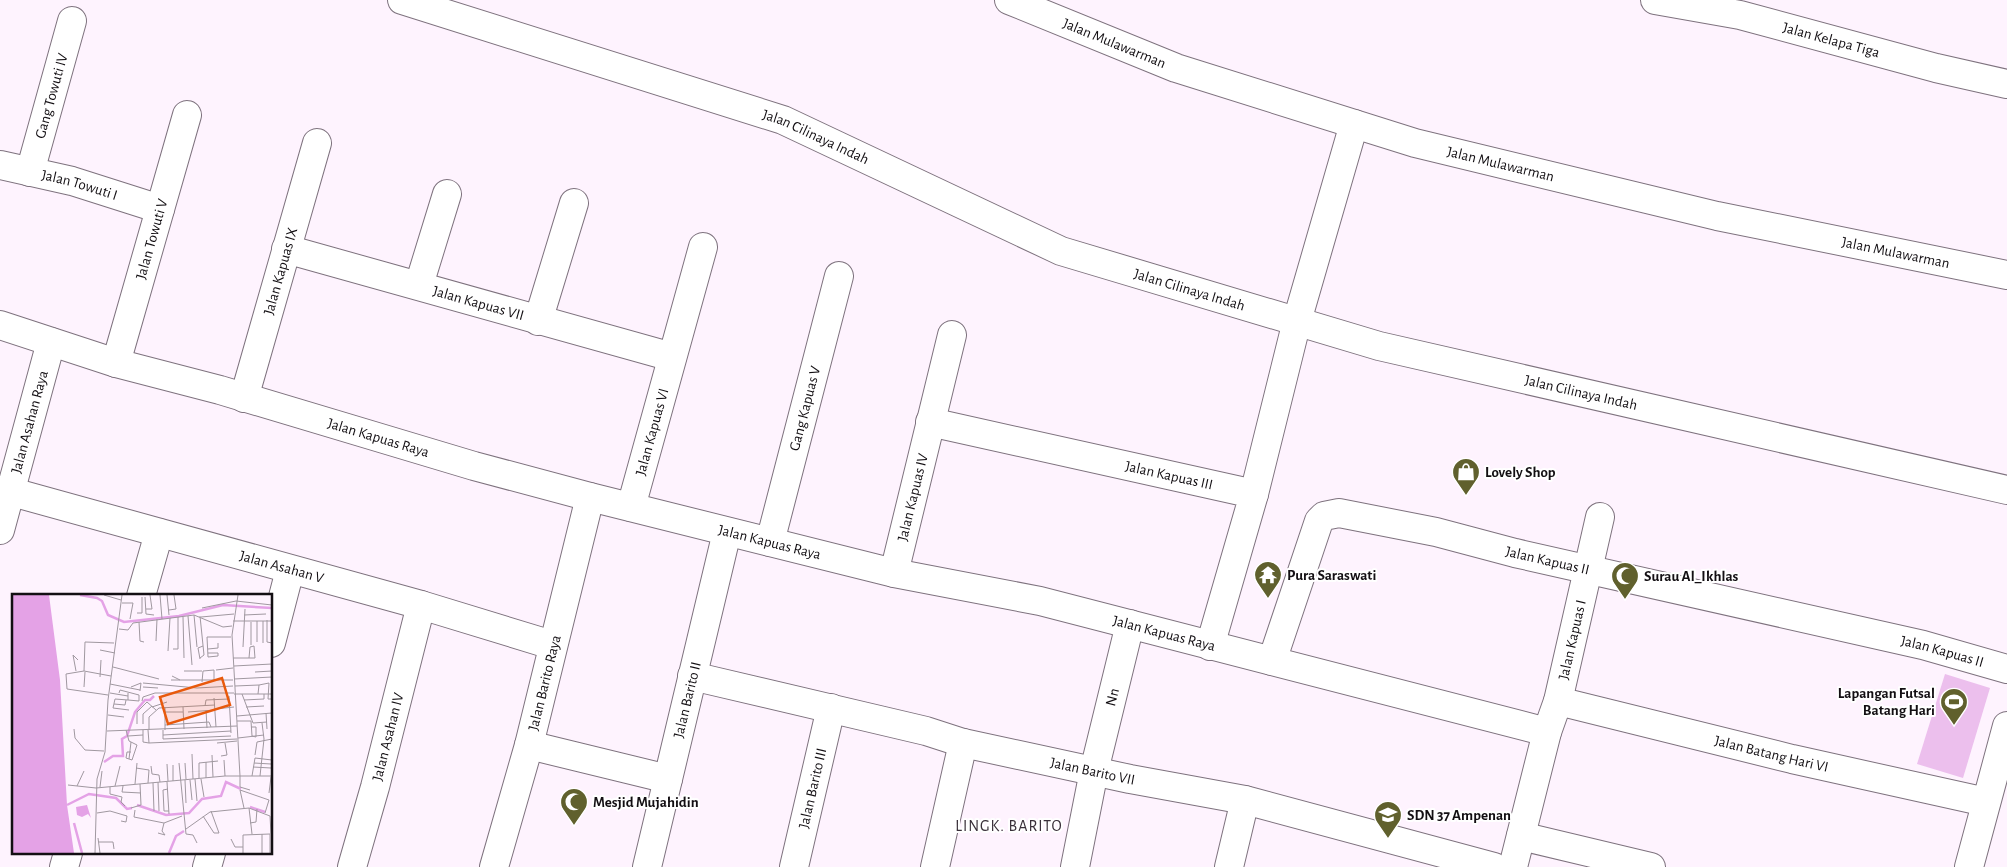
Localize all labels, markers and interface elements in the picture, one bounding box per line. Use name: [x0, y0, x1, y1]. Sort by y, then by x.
street label: Jalan Mulawarman: [1061, 16, 1168, 71]
street label: Jalan Kelapa Tiga: [1781, 20, 1881, 60]
street label: Gang Towuti IV: [33, 51, 71, 140]
street label: Jalan Cilinaya Indah: [761, 107, 871, 167]
street label: Jalan Mulawarman: [1445, 144, 1556, 184]
street label: Jalan Towuti I: [40, 167, 119, 203]
street label: Jalan Towuti V: [133, 197, 171, 281]
street label: Jalan Kapuas IX: [261, 226, 300, 317]
street label: Jalan Mulawarman: [1840, 235, 1951, 271]
street label: Jalan Cilinaya Indah: [1132, 266, 1247, 314]
street label: Jalan Kapuas VII: [431, 284, 526, 323]
street label: Gang Kapuas V: [787, 364, 823, 453]
street label: Jalan Asahan Raya: [9, 369, 51, 475]
street label: Jalan Cilinaya Indah: [1523, 373, 1639, 413]
street label: Jalan Kapuas VI: [633, 387, 672, 477]
street label: Jalan Kapuas Raya: [326, 416, 431, 460]
street label: Jalan Kapuas IV: [895, 452, 931, 543]
shop icon: Lovely Shop: [1451, 457, 1481, 496]
street label: Jalan Kapuas III: [1124, 459, 1214, 493]
place label: Lovely Shop: [1485, 465, 1556, 480]
street label: Jalan Kapuas Raya: [717, 522, 823, 562]
street label: Jalan Kapuas II: [1504, 544, 1591, 578]
street label: Jalan Asahan V: [238, 548, 326, 586]
temple icon: Pura Saraswati: [1253, 560, 1283, 599]
mosque icon: Surau Al_Ikhlas: [1610, 561, 1640, 600]
place label: Pura Saraswati: [1287, 568, 1376, 583]
place label: Surau Al_Ikhlas: [1644, 569, 1739, 584]
inset map: [12, 594, 272, 854]
street label: Jalan Kapuas I: [1556, 598, 1589, 681]
street label: Jalan Kapuas Raya: [1111, 613, 1217, 654]
street label: Jalan Kapuas II: [1899, 633, 1985, 670]
street label: Jalan Barito Raya: [526, 634, 564, 732]
street label: Jalan Barito II: [671, 660, 704, 739]
place label: Lapangan Futsal Batang Hari: [1838, 686, 1935, 718]
street label: Nn: [1103, 687, 1122, 708]
sports icon: Lapangan Futsal Batang Hari: [1939, 687, 1969, 726]
street label: Jalan Asahan IV: [370, 691, 407, 783]
street label: Jalan Batang Hari VI: [1713, 733, 1830, 775]
street label: Jalan Barito III: [796, 747, 829, 830]
street label: Jalan Barito VII: [1049, 755, 1136, 788]
mosque icon: Mesjid Mujahidin: [559, 787, 589, 826]
place label: Mesjid Mujahidin: [593, 795, 699, 810]
school or university icon: SDN 37 Ampenan: [1373, 800, 1403, 839]
place label: SDN 37 Ampenan: [1407, 808, 1511, 823]
district label: LINGK. BARITO: [955, 818, 1063, 834]

